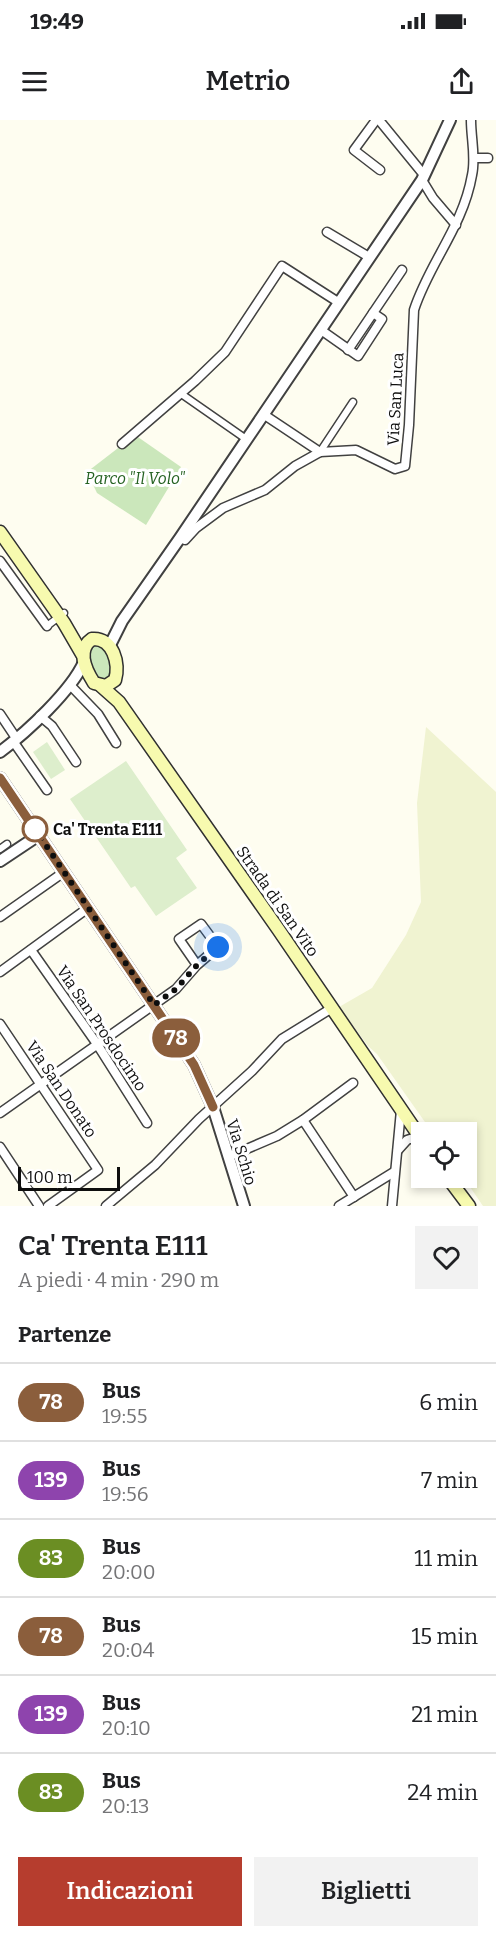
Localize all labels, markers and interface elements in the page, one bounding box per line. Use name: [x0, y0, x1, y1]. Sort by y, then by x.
text: 19:49: [30, 8, 84, 35]
icon: menu: [18, 65, 51, 98]
text: Metrio: [206, 65, 290, 97]
icon: share: [445, 65, 478, 98]
street label: Via San Luca: [384, 352, 407, 446]
park label: Parco "Il Volo": [85, 469, 186, 488]
marker: Ca' Trenta E111: [22, 816, 48, 842]
place label: Ca' Trenta E111: [53, 820, 162, 839]
street label: Strada di San Vito: [232, 842, 323, 960]
your location: [203, 932, 233, 962]
street label: Via San Prosdocimo: [53, 962, 151, 1095]
line badge: 78: [149, 1018, 203, 1058]
text: 78: [164, 1025, 188, 1051]
street label: Via San Donato: [22, 1037, 101, 1141]
street label: Via Schio: [222, 1117, 261, 1187]
map controls: [411, 1122, 477, 1188]
button: locate: [411, 1122, 477, 1188]
scale bar: [18, 1164, 120, 1192]
text: 100 m: [27, 1168, 72, 1187]
button: heart: [415, 1226, 478, 1289]
text: Ca' Trenta E111: [18, 1229, 208, 1262]
text: A piedi · 4 min · 290 m: [18, 1268, 219, 1292]
text: Partenze: [18, 1321, 111, 1348]
text: Bus: [102, 1377, 141, 1404]
text: 78: [39, 1389, 63, 1415]
text: 6 min: [419, 1389, 478, 1416]
text: 19:55: [102, 1404, 147, 1428]
text: Bus: [102, 1455, 141, 1482]
text: 139: [34, 1467, 68, 1493]
text: 7 min: [421, 1467, 478, 1494]
text: 19:56: [102, 1482, 148, 1506]
text: Bus: [102, 1533, 141, 1560]
text: 83: [39, 1545, 63, 1571]
text: 11 min: [414, 1545, 478, 1572]
text: 20:00: [102, 1560, 156, 1584]
text: Bus: [102, 1611, 141, 1638]
text: 78: [39, 1623, 63, 1649]
text: 15 min: [411, 1623, 478, 1650]
text: 20:04: [102, 1638, 154, 1662]
text: Bus: [102, 1689, 141, 1716]
text: 139: [34, 1701, 68, 1727]
text: 21 min: [411, 1701, 478, 1728]
text: 20:10: [102, 1716, 151, 1740]
text: Bus: [102, 1767, 141, 1794]
text: 83: [39, 1779, 63, 1805]
text: 24 min: [407, 1779, 478, 1806]
text: 20:13: [102, 1794, 149, 1818]
button: Indicazioni: [18, 1857, 242, 1926]
button: Biglietti: [254, 1857, 478, 1926]

